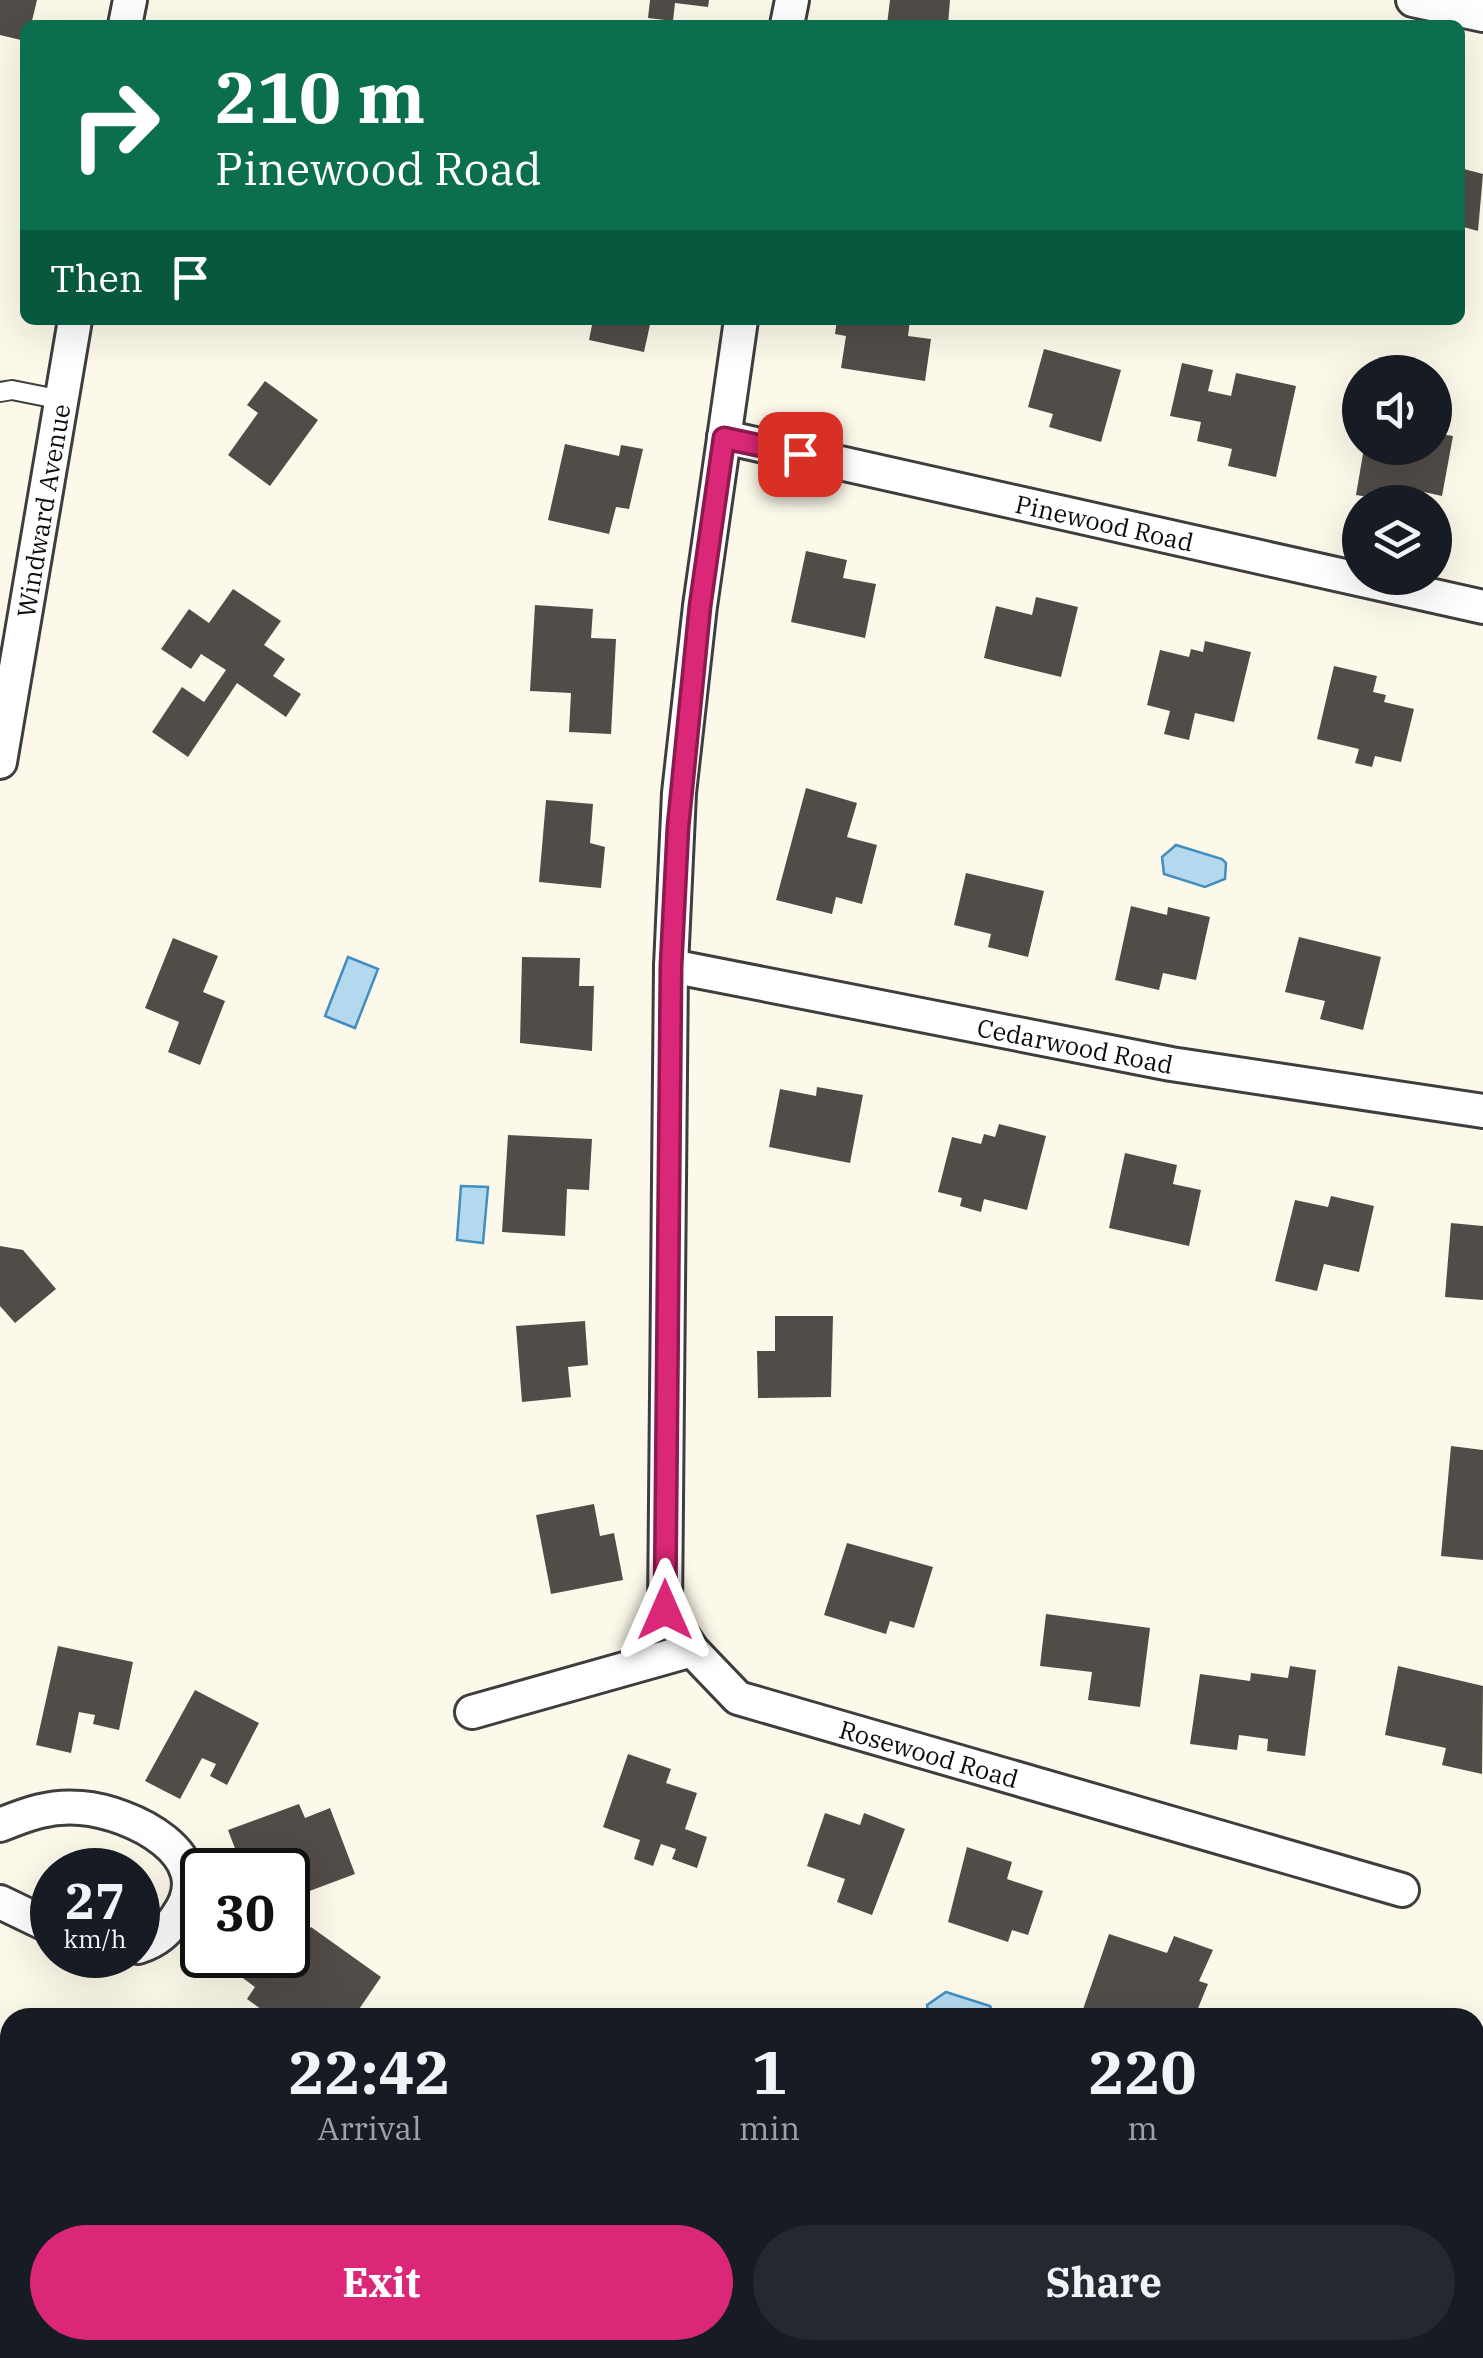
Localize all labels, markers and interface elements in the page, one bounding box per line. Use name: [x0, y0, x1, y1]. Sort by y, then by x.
text: 210 m: [215, 51, 425, 142]
icon: right: [50, 60, 180, 190]
text: Pinewood Road: [215, 139, 542, 197]
icon: arrive: [163, 250, 218, 305]
text: Then: [50, 253, 143, 302]
map controls: [1342, 355, 1452, 595]
button: sound: [1342, 355, 1452, 465]
street label: Windward Avenue: [8, 401, 77, 620]
pin: [758, 412, 843, 497]
icon: arrive: [773, 427, 828, 482]
button: layers: [1342, 485, 1452, 595]
street label: Pinewood Road: [1012, 486, 1197, 558]
street label: Cedarwood Road: [974, 1010, 1176, 1081]
position arrow: [613, 1558, 717, 1662]
street label: Rosewood Road: [836, 1712, 1022, 1795]
speed limit sign: 30: [180, 1848, 310, 1978]
text: 27: [65, 1868, 125, 1933]
text: km/h: [63, 1922, 127, 1955]
text: 22:42: [288, 2032, 451, 2111]
text: 1: [752, 2032, 788, 2111]
text: 220: [1089, 2032, 1197, 2111]
text: Arrival: [317, 2107, 422, 2149]
text: min: [739, 2107, 800, 2149]
text: m: [1127, 2107, 1158, 2149]
button: Exit: [30, 2225, 733, 2340]
button: Share: [753, 2225, 1455, 2340]

